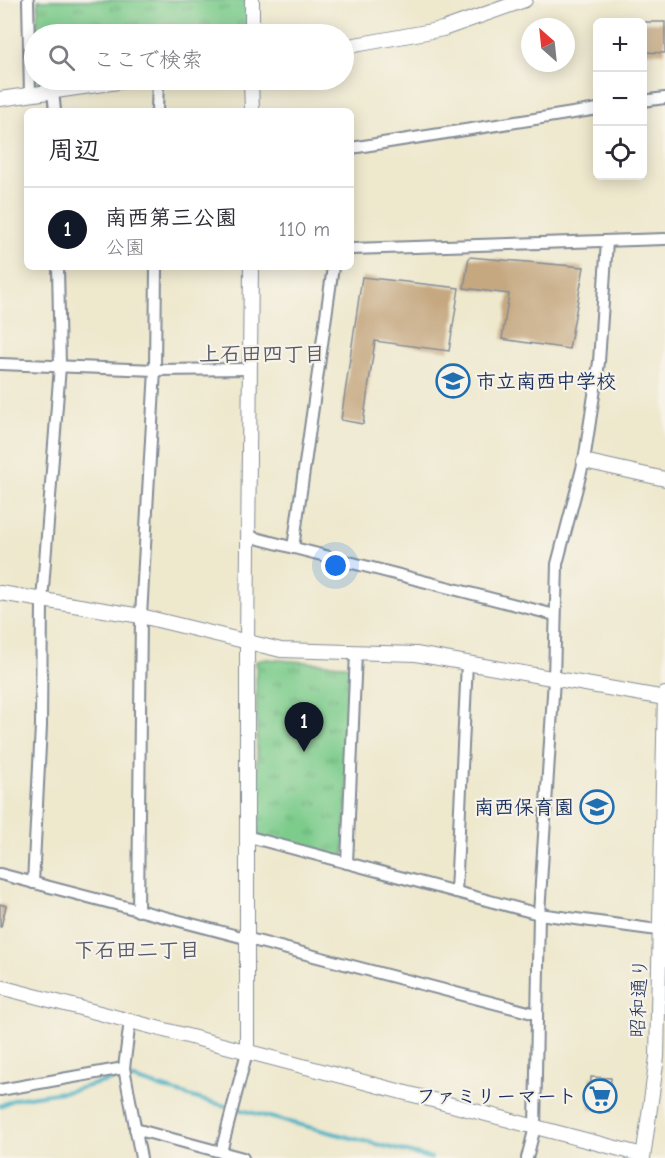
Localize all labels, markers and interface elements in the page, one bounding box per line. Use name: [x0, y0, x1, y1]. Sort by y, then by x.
north arrow: [521, 18, 575, 72]
map controls: [593, 18, 647, 180]
button: +: [593, 18, 647, 72]
search box: [24, 24, 354, 90]
icon: search: [45, 41, 78, 74]
text: ここで検索: [93, 47, 203, 73]
button: −: [593, 72, 647, 126]
button: locate: [593, 126, 647, 180]
text: 周辺: [48, 136, 100, 166]
text: 南西第三公園: [105, 205, 237, 231]
text: 1: [64, 218, 71, 241]
text: 110 m: [279, 218, 330, 241]
text: 公園: [105, 236, 145, 259]
district label: 上石田四丁目: [199, 342, 325, 366]
school or university icon: 市立南西中学校: [435, 363, 471, 399]
place label: 市立南西中学校: [476, 370, 616, 393]
your location: [321, 551, 350, 580]
pin: 1: [284, 702, 324, 752]
school or university icon: 南西保育園: [579, 789, 615, 825]
place label: 南西保育園: [474, 796, 574, 819]
district label: 下石田二丁目: [74, 938, 200, 962]
street label: 昭和通り: [626, 958, 652, 1038]
supermarket icon: ファミリーマート: [582, 1078, 618, 1114]
place label: ファミリーマート: [416, 1085, 577, 1108]

